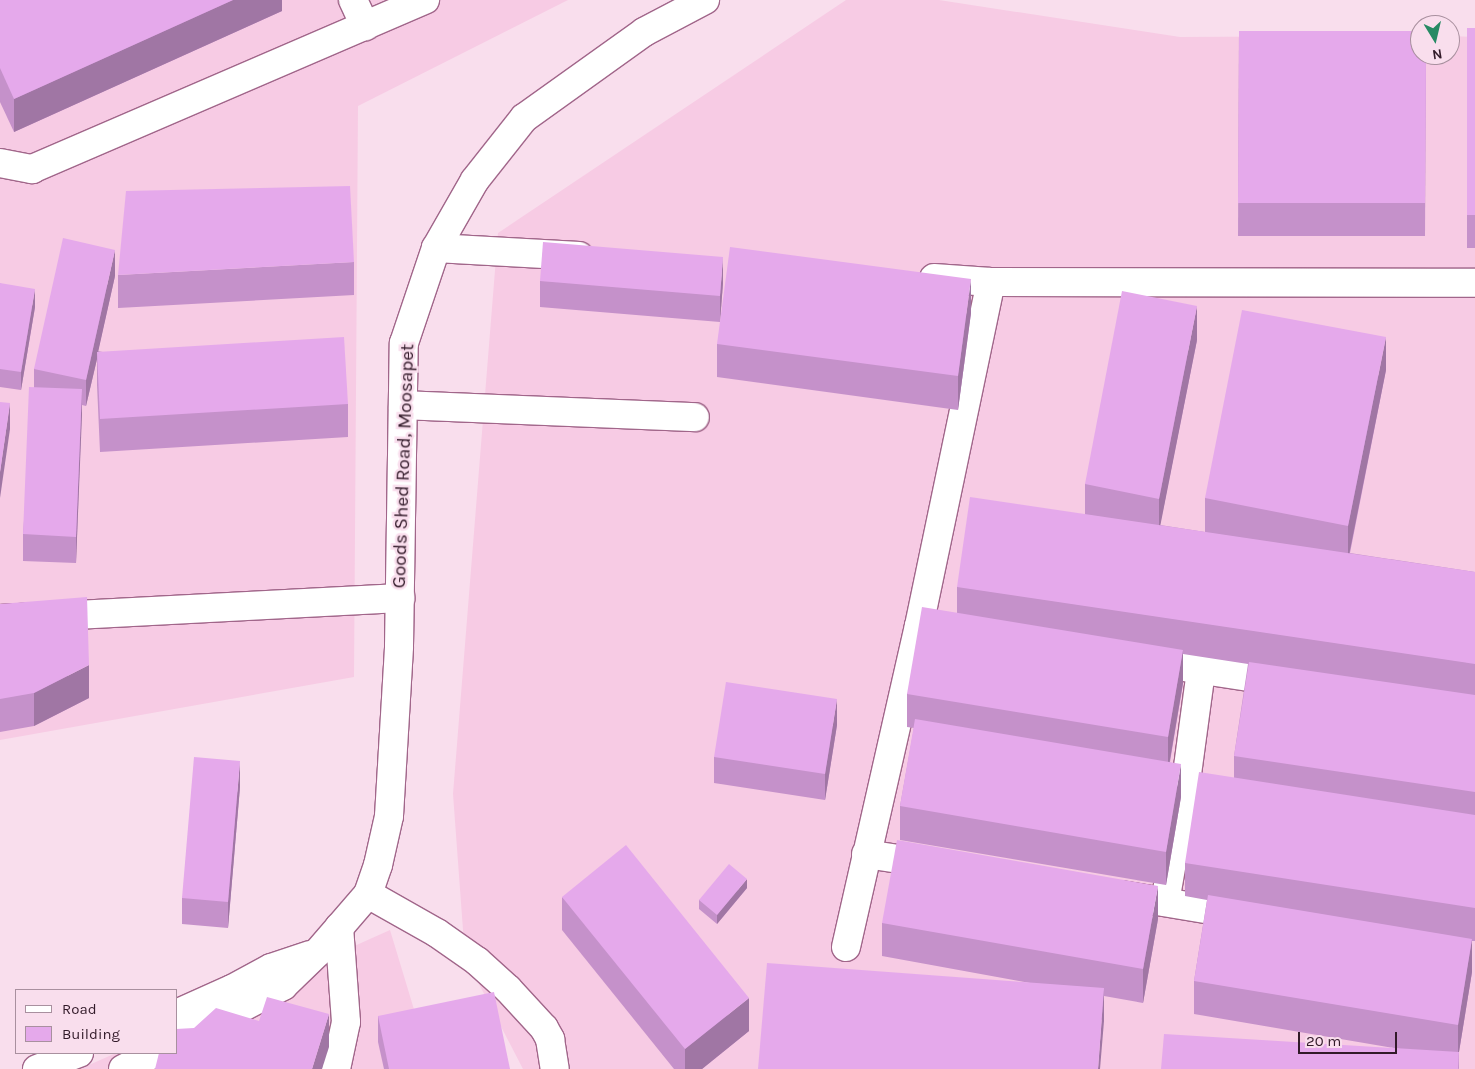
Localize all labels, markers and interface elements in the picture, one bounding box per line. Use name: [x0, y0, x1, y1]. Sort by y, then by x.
north arrow: [1410, 15, 1460, 65]
text: N: [1431, 45, 1444, 64]
street label: Goods Shed Road, Moosapet: [388, 343, 420, 589]
legend: [15, 989, 178, 1054]
text: Road: [62, 1000, 97, 1018]
scale bar: [1300, 1022, 1399, 1054]
text: Building: [62, 1025, 120, 1043]
text: 20 m: [1306, 1032, 1341, 1050]

